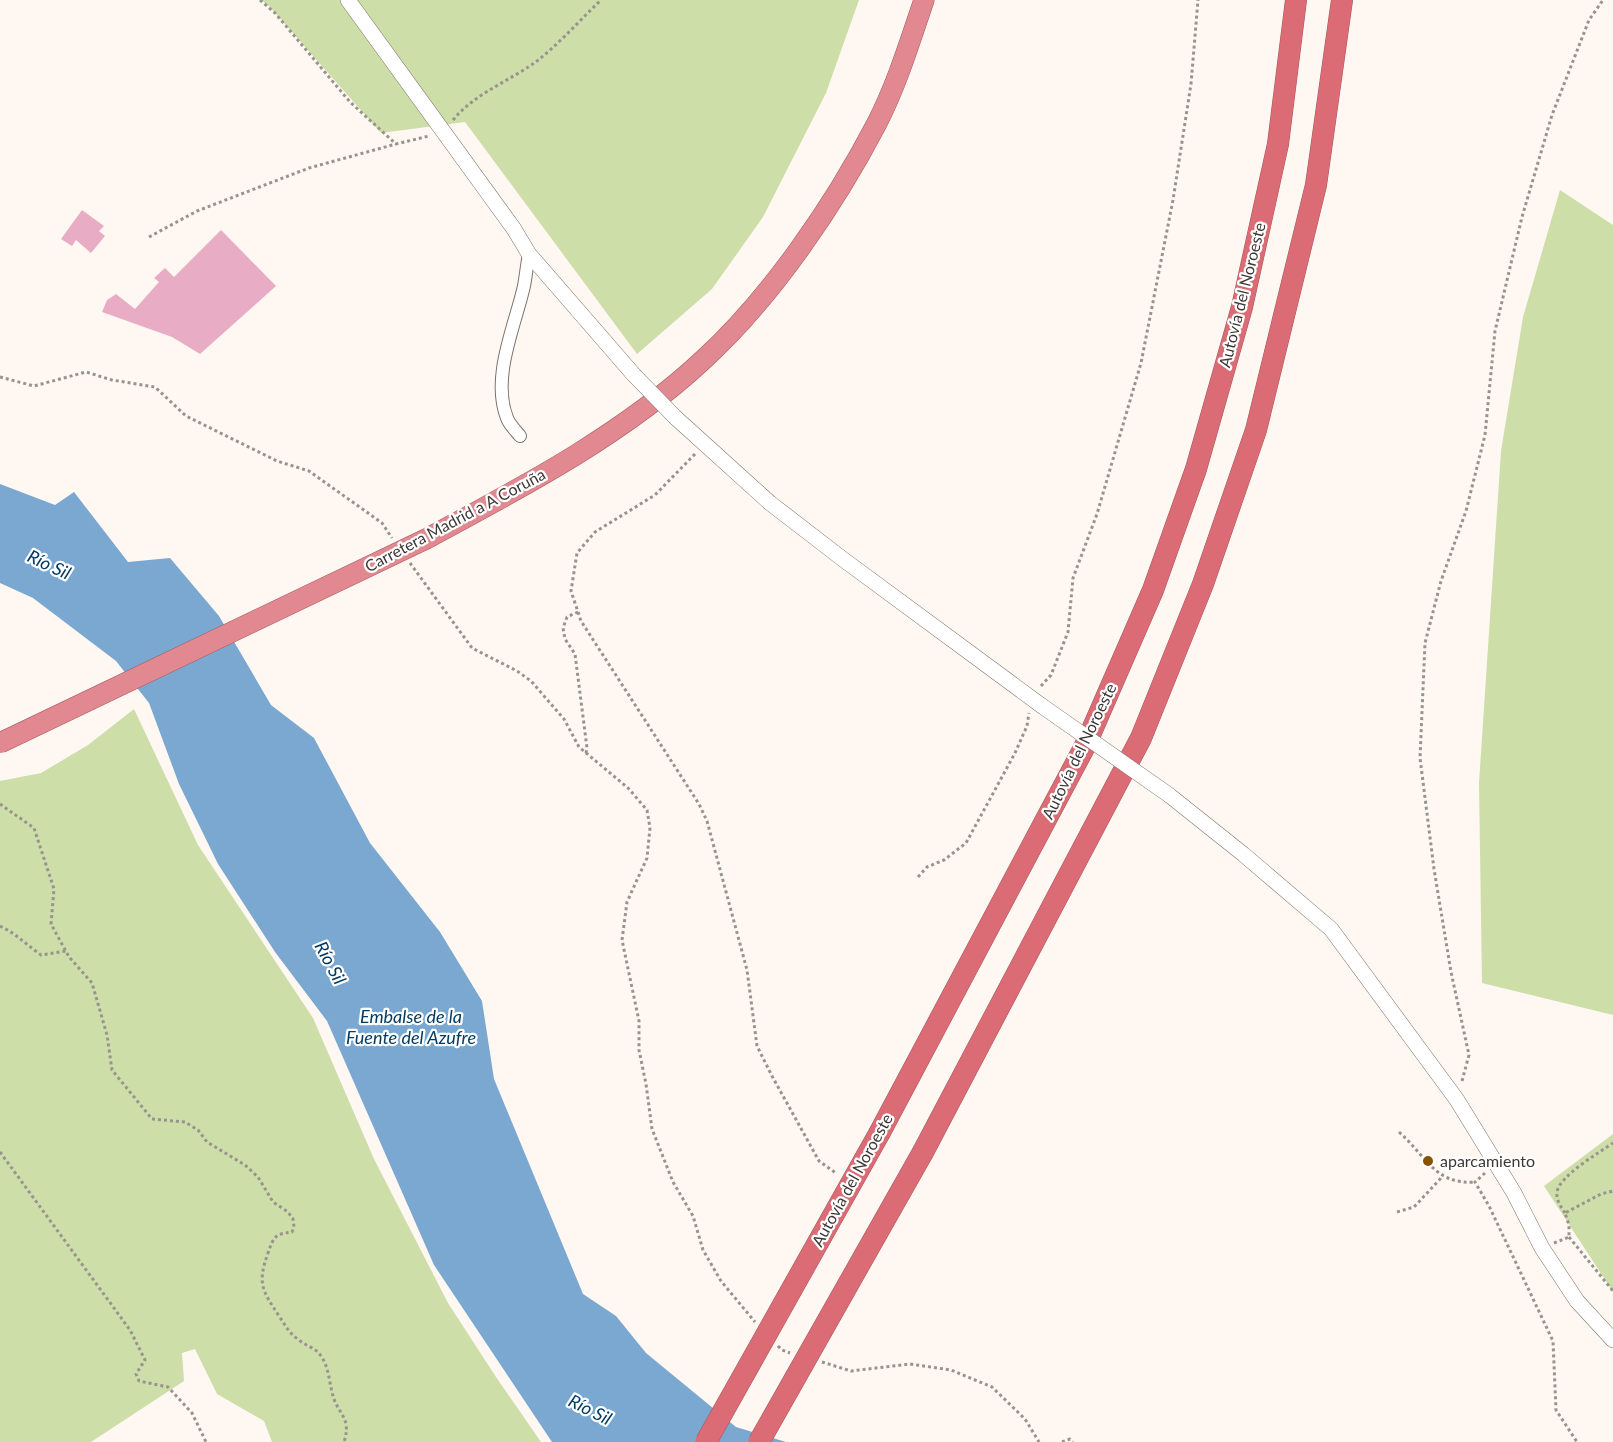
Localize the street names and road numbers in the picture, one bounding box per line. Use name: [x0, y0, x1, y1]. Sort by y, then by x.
street label: Autovía del Noroeste: [1214, 220, 1269, 369]
street label: Carretera Madrid a A Coruña: [361, 464, 548, 575]
street label: Autovía del Noroeste: [1037, 680, 1120, 822]
street label: Autovía del Noroeste: [807, 1110, 896, 1249]

